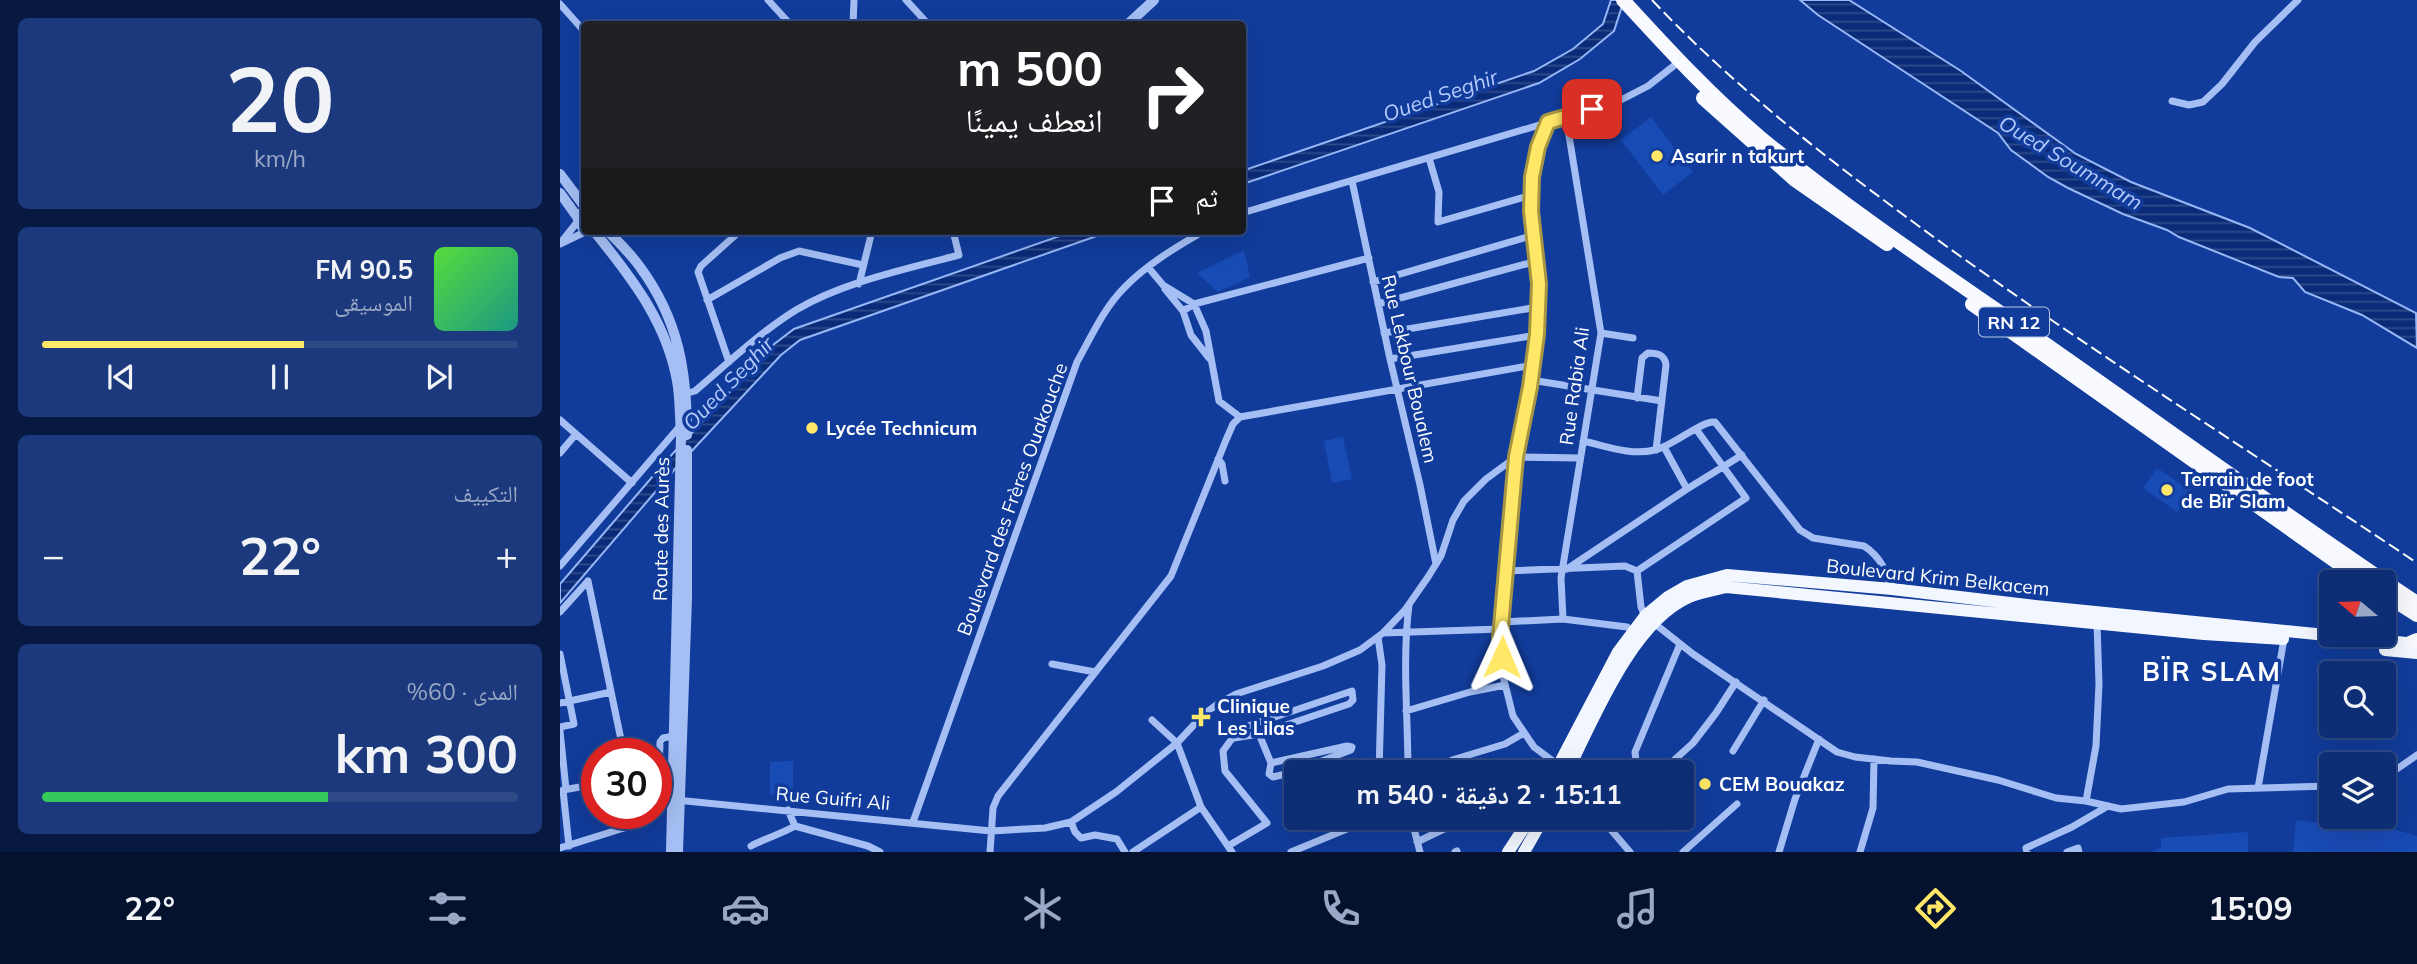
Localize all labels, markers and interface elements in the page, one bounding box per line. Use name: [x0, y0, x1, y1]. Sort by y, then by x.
text: 500 m: [957, 37, 1103, 98]
text: 20: [225, 41, 335, 155]
icon: right: [1127, 49, 1218, 140]
water label: Oued Seghir: [1379, 63, 1502, 127]
pin: [1562, 79, 1622, 139]
icon: arrive: [1573, 90, 1611, 128]
text: انعطف يمينًا: [966, 100, 1103, 140]
water label: Oued Soummam: [1994, 109, 2148, 215]
text: km/h: [254, 144, 306, 173]
place label: Asarir n takurt: [1671, 144, 1804, 168]
marker: Asarir n takurt: [1649, 148, 1665, 164]
text: ثم: [1195, 181, 1218, 214]
icon: arrive: [1143, 182, 1181, 220]
text: 90.5 FM: [315, 253, 413, 286]
street label: Rue Lekbour Boualem: [1377, 273, 1443, 465]
text: الموسيقى: [334, 288, 413, 317]
road number: RN 12: [1979, 308, 2049, 336]
street label: Rue Rabia Ali: [1554, 325, 1594, 447]
water label: Oued Seghir: [677, 330, 780, 435]
icon: previous: [102, 358, 140, 396]
icon: pause: [261, 358, 299, 396]
icon: next: [420, 358, 458, 396]
street label: Boulevard des Frères Ouakouche: [951, 359, 1073, 639]
place label: Lycée Technicum: [826, 416, 977, 440]
marker: Lycée Technicum: [804, 420, 820, 436]
street label: Route des Aurès: [648, 457, 674, 601]
place label: Terrain de foot de Bïr Slam: [2181, 467, 2314, 513]
text: التكييف: [453, 479, 518, 508]
marker: Terrain de foot de Bïr Slam: [2159, 482, 2175, 498]
text: 22°: [239, 523, 321, 588]
text: −: [42, 531, 65, 579]
text: +: [495, 531, 518, 579]
street label: Boulevard Krim Belkacem: [1825, 553, 2051, 601]
north arrow: [2319, 570, 2396, 648]
map controls: [2319, 570, 2396, 829]
position arrow: [1465, 620, 1539, 694]
district label: BÏR SLAM: [2142, 655, 2282, 688]
button: search: [2319, 661, 2396, 738]
text: المدى · 60%: [407, 677, 518, 706]
place label: Clinique Les Lilas: [1217, 694, 1295, 740]
marker: Clinique Les Lilas: [1191, 707, 1211, 727]
text: 300 km: [335, 721, 518, 786]
speed limit sign: 30: [581, 738, 672, 829]
button: layers: [2319, 752, 2396, 829]
place label: CEM Bouakaz: [1719, 772, 1845, 796]
marker: CEM Bouakaz: [1697, 776, 1713, 792]
text: 15:11 · 2 دقيقة · 540 m: [1356, 778, 1622, 811]
street label: Rue Guifri Ali: [775, 781, 891, 815]
icon: filters: [423, 884, 472, 933]
icon: car: [721, 884, 770, 933]
icon: climate: [1018, 884, 1067, 933]
icon: phone: [1316, 884, 1365, 933]
icon: music: [1613, 884, 1662, 933]
icon: directions: [1911, 884, 1960, 933]
text: 22°: [124, 888, 175, 928]
text: 15:09: [2208, 888, 2293, 928]

